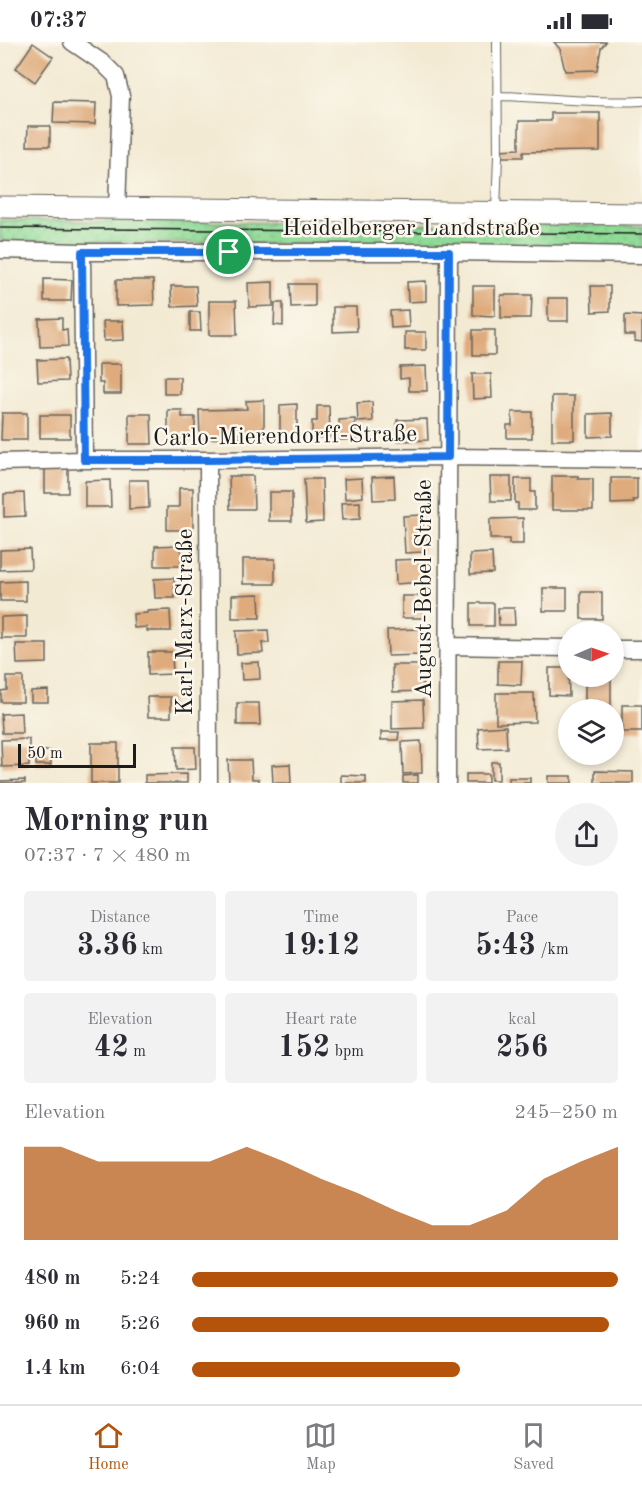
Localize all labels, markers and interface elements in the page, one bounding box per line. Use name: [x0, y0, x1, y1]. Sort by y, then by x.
text: 07:37: [30, 10, 87, 32]
street label: Heidelberger Landstraße: [282, 217, 540, 241]
pin: [203, 226, 254, 277]
icon: arrive: [212, 235, 245, 268]
street label: Carlo-Mierendorff-Straße: [153, 423, 417, 451]
street label: August-Bebel-Straße: [413, 479, 437, 699]
street label: Karl-Marx-Straße: [174, 528, 198, 716]
north arrow: [558, 621, 624, 687]
map controls: [558, 621, 624, 765]
button: layers: [558, 699, 624, 765]
scale bar: [18, 741, 136, 768]
text: 50 m: [27, 746, 63, 762]
button: share: [555, 803, 618, 866]
text: Morning run: [24, 805, 209, 838]
text: 07:37 · 7 × 480 m: [24, 846, 191, 866]
text: Distance: [90, 910, 150, 926]
text: Time: [303, 910, 339, 926]
text: Pace: [506, 910, 538, 926]
text: 3.36: [77, 931, 138, 961]
text: 19:12: [282, 931, 360, 961]
text: 5:43: [475, 931, 536, 961]
text: km: [138, 942, 163, 958]
text: /km: [536, 942, 569, 958]
text: Elevation: [87, 1012, 153, 1028]
text: Heart rate: [285, 1012, 357, 1028]
text: kcal: [508, 1012, 536, 1028]
text: 42: [94, 1033, 129, 1063]
text: 152: [278, 1033, 330, 1063]
text: 256: [496, 1033, 548, 1063]
text: m: [129, 1044, 146, 1060]
text: bpm: [330, 1044, 364, 1060]
text: Elevation: [24, 1103, 105, 1123]
text: 245–250 m: [515, 1103, 618, 1123]
text: 480 m: [24, 1269, 80, 1289]
text: 5:24: [120, 1269, 160, 1289]
text: 960 m: [24, 1314, 80, 1334]
text: 5:26: [120, 1314, 160, 1334]
text: 1.4 km: [24, 1359, 86, 1379]
text: 6:04: [120, 1359, 160, 1379]
tab: Home: [88, 1419, 129, 1475]
tab: Map: [304, 1419, 337, 1475]
tab: Saved: [513, 1419, 554, 1475]

